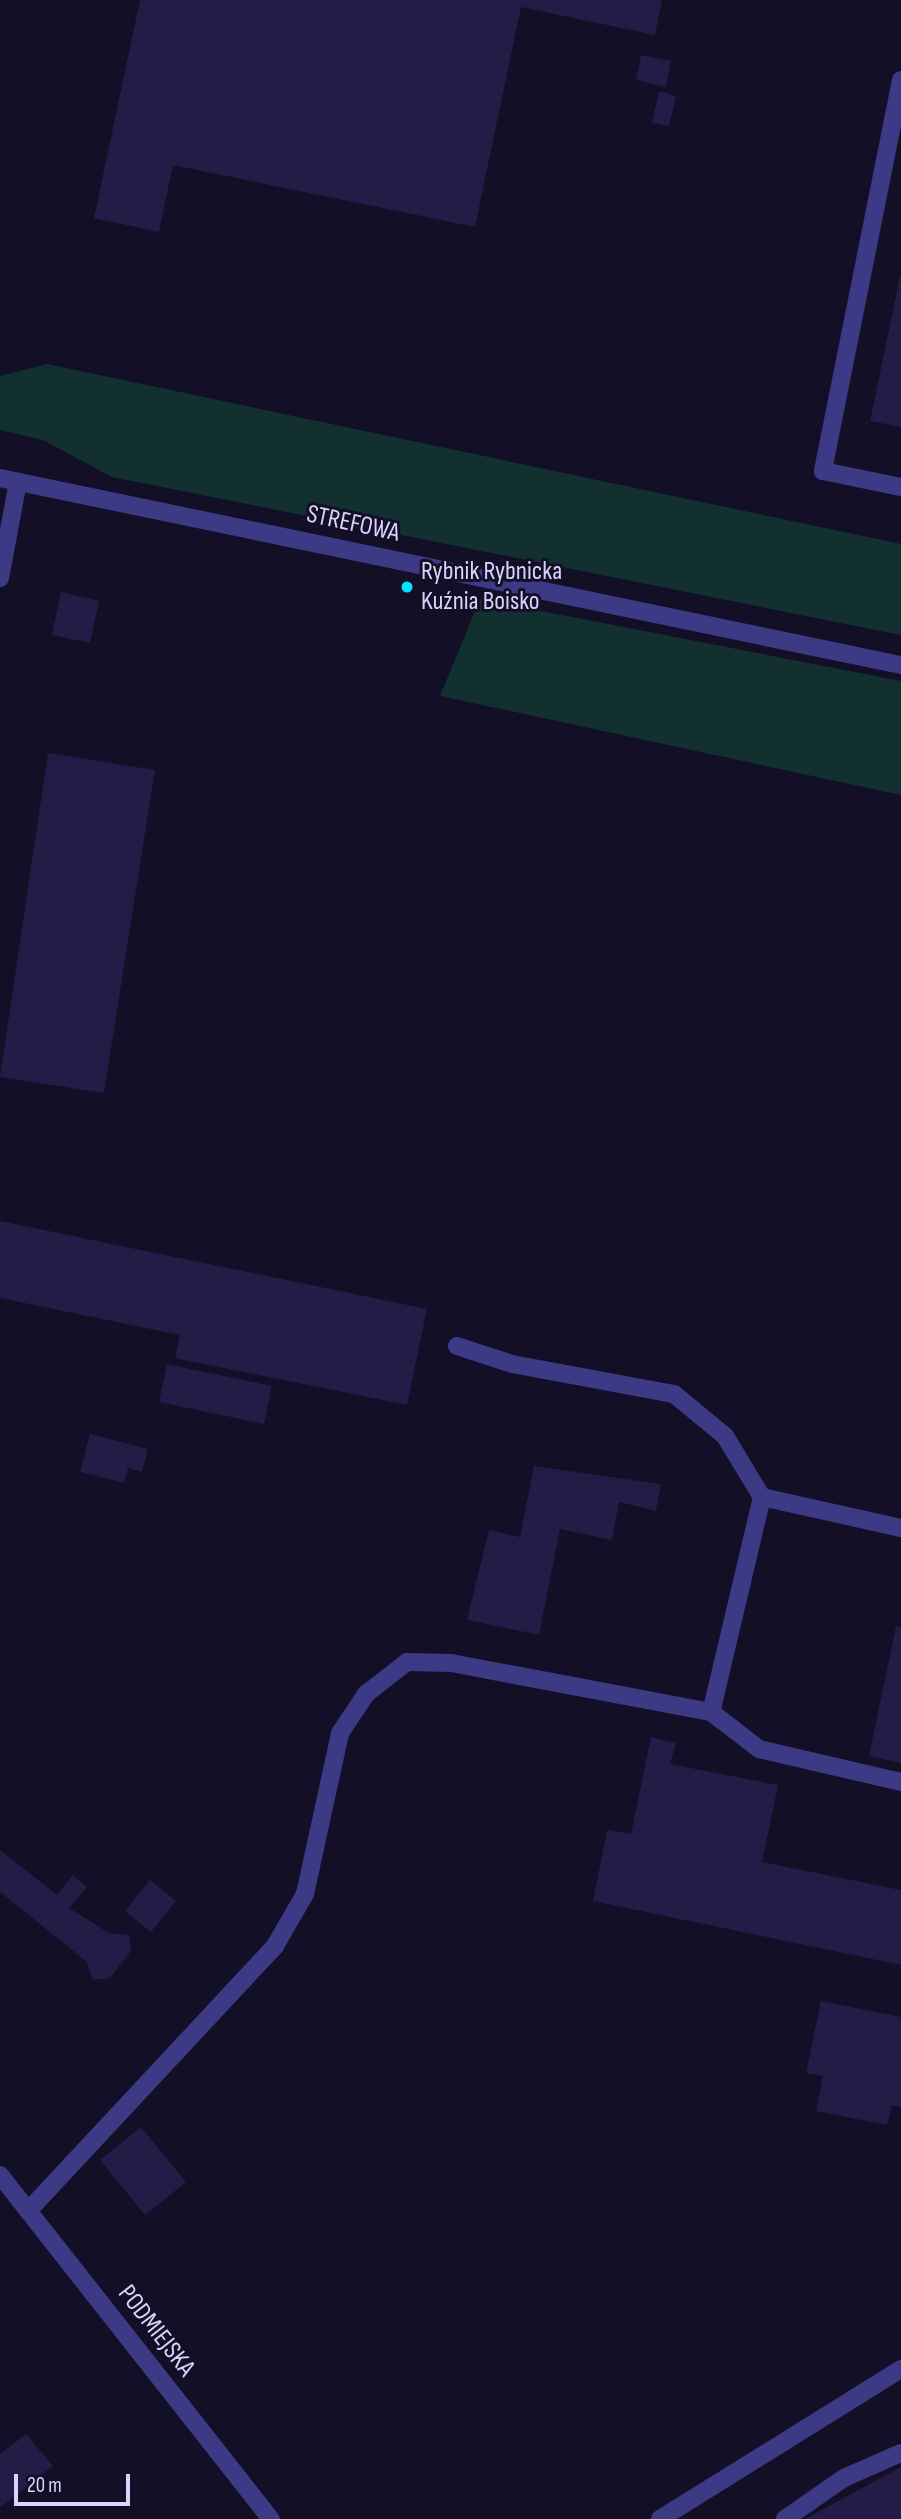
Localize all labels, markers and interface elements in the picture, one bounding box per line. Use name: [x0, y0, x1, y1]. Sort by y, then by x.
street label: STREFOWA: [304, 499, 402, 549]
place label: Rybnik Rybnicka Kuźnia Boisko: [421, 556, 562, 618]
marker: Rybnik Rybnicka Kuźnia Boisko: [399, 579, 415, 595]
street label: PODMIEJSKA: [111, 2279, 201, 2383]
scale bar: [18, 2460, 133, 2504]
text: 20 m: [27, 2473, 62, 2498]

